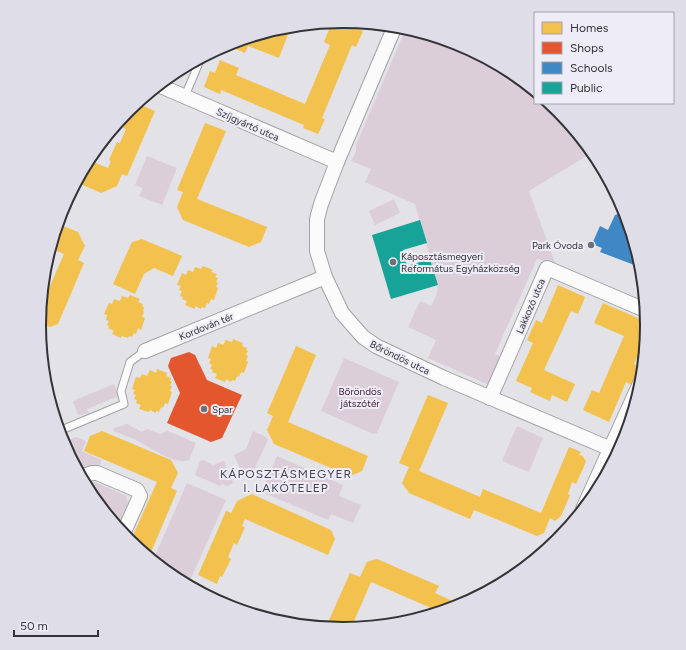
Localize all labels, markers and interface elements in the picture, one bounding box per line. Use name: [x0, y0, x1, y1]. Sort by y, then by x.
legend: [534, 12, 674, 104]
text: Homes: [570, 21, 609, 35]
text: Shops: [570, 41, 604, 55]
text: Schools: [570, 61, 613, 75]
text: Public: [570, 81, 603, 95]
street label: Szíjgyártó utca: [214, 105, 281, 144]
place label: Park Óvoda: [532, 239, 583, 252]
marker: Park Óvoda: [586, 240, 596, 250]
place label: Káposztásmegyeri Református Egyházközség: [401, 250, 520, 275]
marker: Káposztásmegyeri Református Egyházközség: [388, 257, 398, 267]
street label: Lakkozó utca: [513, 277, 548, 336]
street label: Kordován tér: [177, 309, 236, 343]
street label: Bőröndös utca: [368, 337, 432, 378]
park label: Bőröndös játszótér: [339, 385, 382, 410]
place label: Spar: [212, 403, 233, 416]
marker: Spar: [199, 404, 209, 414]
district label: KÁPOSZTÁSMEGYER I. LAKÓTELEP: [220, 467, 352, 495]
scale bar: [14, 612, 98, 638]
text: 50 m: [20, 619, 48, 633]

